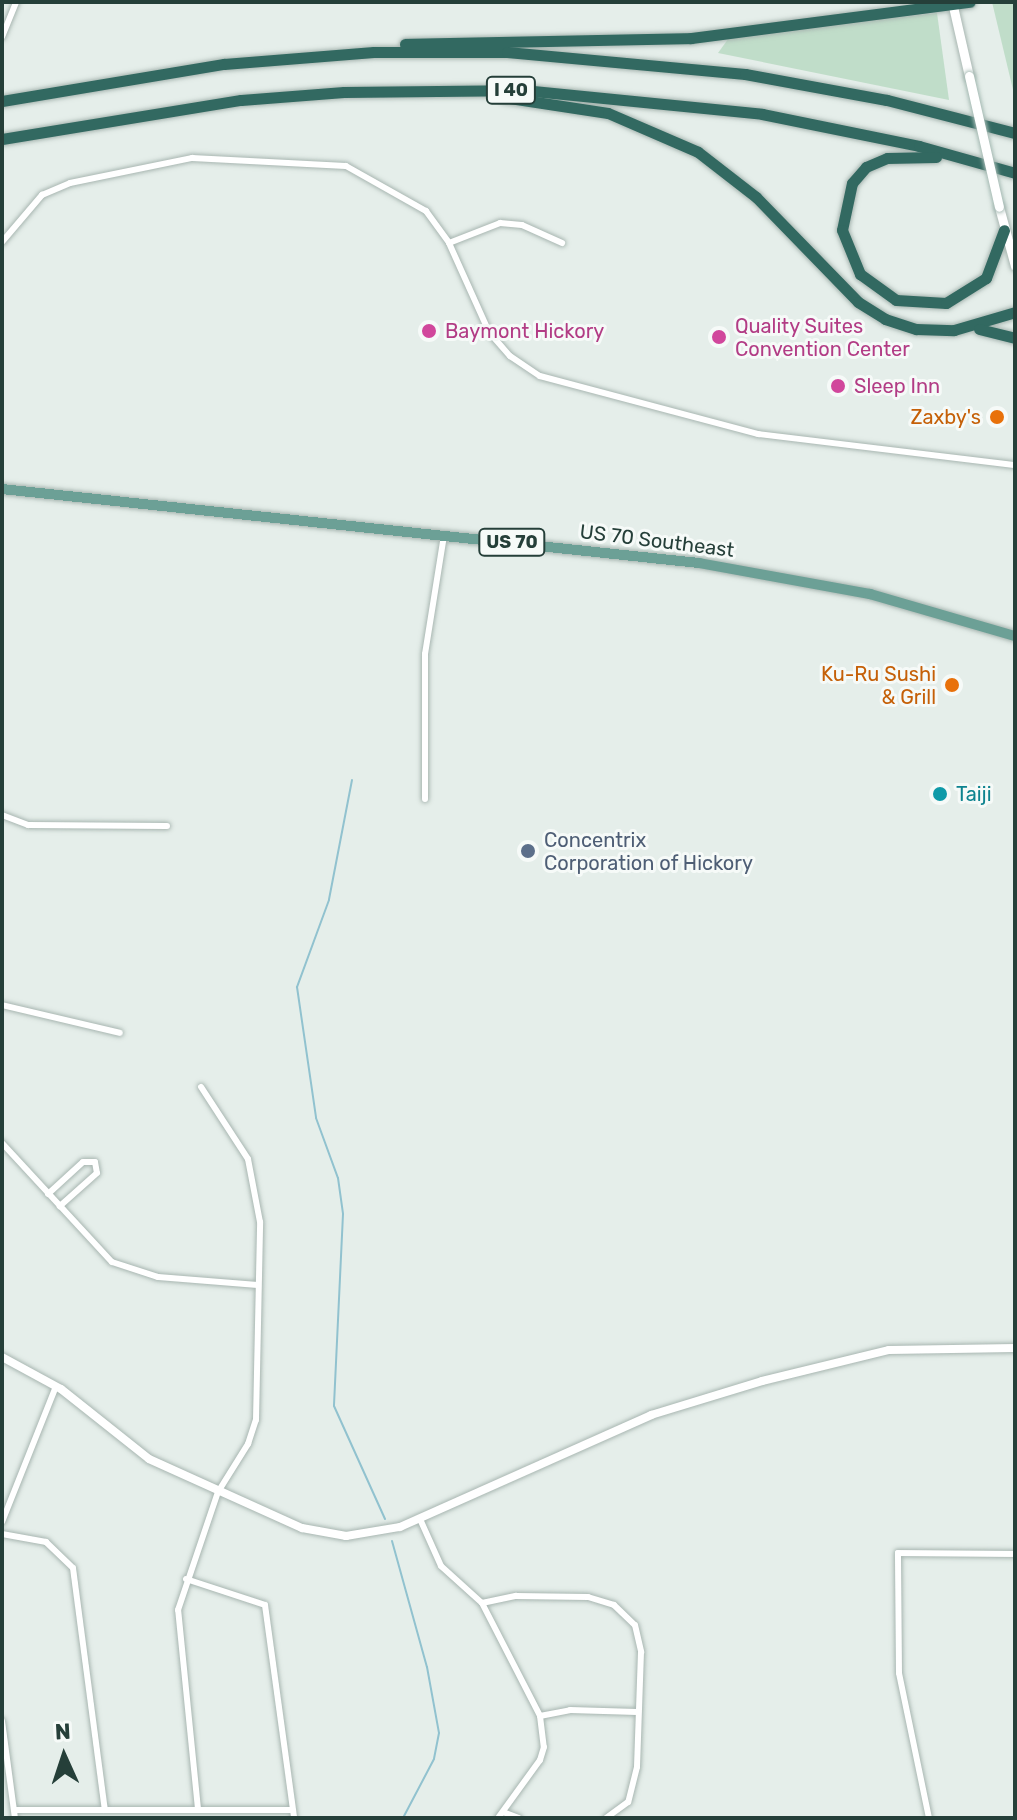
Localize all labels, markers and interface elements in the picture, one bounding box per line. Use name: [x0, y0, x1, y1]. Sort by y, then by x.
road number: I 40: [485, 76, 537, 104]
place label: Quality Suites Convention Center: [735, 314, 910, 361]
place label: Baymont Hickory: [445, 319, 604, 343]
marker: Baymont Hickory: [420, 322, 438, 340]
marker: Quality Suites Convention Center: [710, 328, 728, 346]
place label: Sleep Inn: [854, 374, 940, 398]
marker: Sleep Inn: [829, 377, 847, 395]
place label: Zaxby's: [911, 405, 981, 429]
marker: Zaxby's: [988, 408, 1006, 426]
street label: US 70 Southeast: [578, 520, 736, 562]
road number: US 70: [478, 528, 546, 556]
place label: Ku-Ru Sushi & Grill: [821, 662, 936, 709]
marker: Ku-Ru Sushi & Grill: [943, 676, 961, 694]
place label: Taiji: [956, 782, 992, 806]
marker: Taiji: [931, 785, 949, 803]
place label: Concentrix Corporation of Hickory: [544, 828, 753, 875]
marker: Concentrix Corporation of Hickory: [519, 842, 537, 860]
north arrow: [24, 1716, 104, 1796]
text: N: [54, 1718, 71, 1745]

